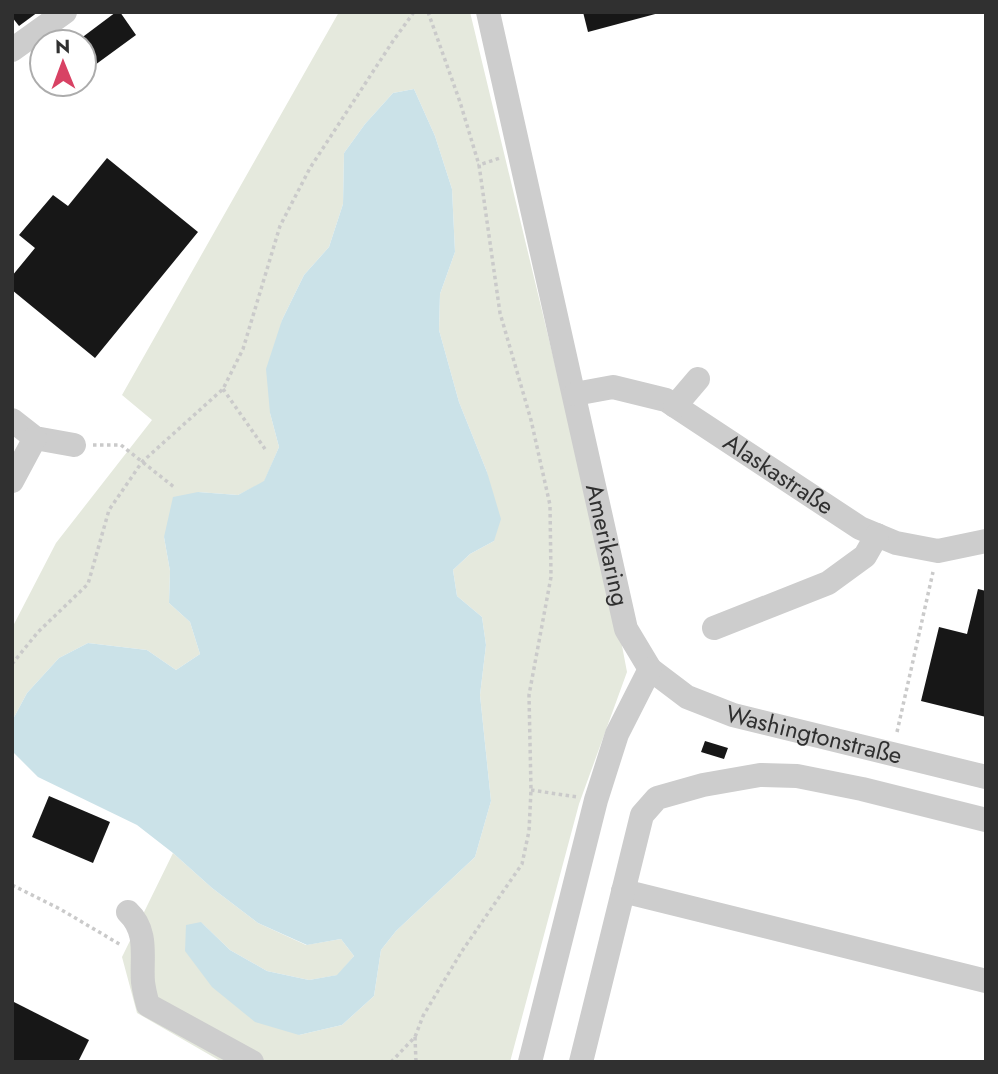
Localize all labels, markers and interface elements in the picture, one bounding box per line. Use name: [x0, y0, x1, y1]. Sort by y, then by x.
north arrow: [28, 28, 98, 98]
text: N: [55, 33, 70, 60]
street label: Alaskastraße: [717, 425, 841, 523]
street label: Amerikaring: [577, 480, 638, 609]
street label: Washingtonstraße: [722, 696, 906, 773]

